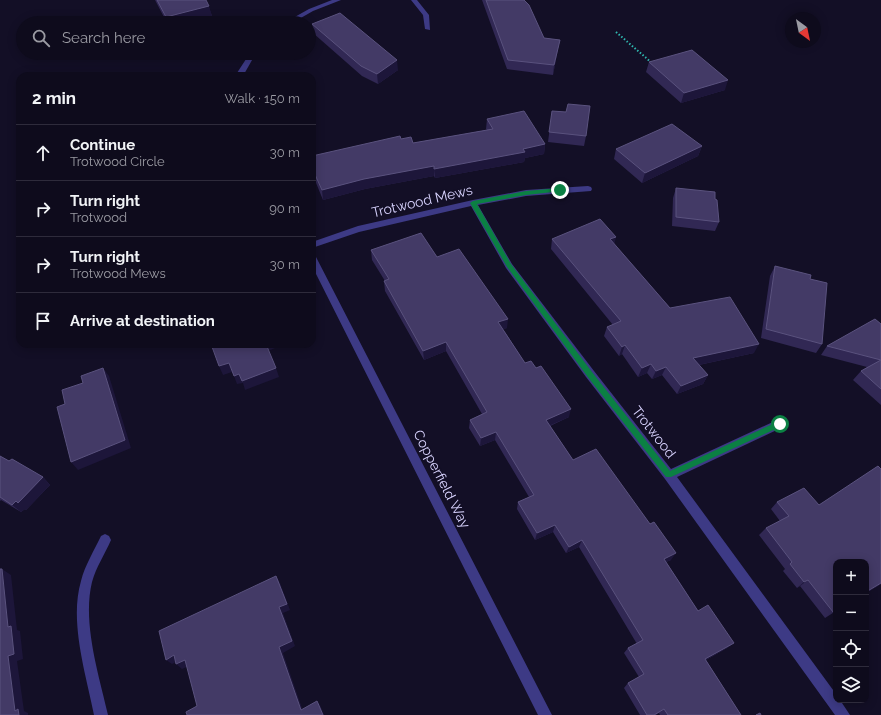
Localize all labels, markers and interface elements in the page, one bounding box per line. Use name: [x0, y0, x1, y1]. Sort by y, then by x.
north arrow: [785, 12, 821, 48]
search box: [16, 16, 316, 60]
icon: search: [30, 27, 52, 49]
text: Search here: [62, 29, 145, 47]
text: 2 min: [32, 88, 76, 108]
text: Walk · 150 m: [225, 91, 300, 106]
text: Continue: [70, 136, 135, 154]
icon: ahead: [32, 142, 54, 164]
text: 30 m: [270, 145, 300, 160]
text: Trotwood Circle: [70, 154, 165, 169]
route end: [551, 181, 569, 199]
street label: Trotwood Mews: [370, 182, 474, 220]
text: Turn right: [70, 192, 140, 210]
icon: right: [32, 198, 54, 220]
text: 90 m: [269, 201, 300, 216]
text: Trotwood: [70, 210, 127, 225]
text: Turn right: [70, 248, 140, 266]
icon: right: [32, 254, 54, 276]
text: 30 m: [270, 257, 300, 272]
text: Trotwood Mews: [70, 266, 166, 281]
icon: arrive: [32, 310, 54, 332]
text: Arrive at destination: [70, 312, 215, 330]
street label: Trotwood: [629, 403, 679, 461]
route start: [771, 415, 789, 433]
street label: Copperfield Way: [410, 427, 474, 531]
map controls: [833, 559, 869, 703]
button: +: [833, 559, 869, 595]
button: −: [833, 595, 869, 631]
button: locate: [833, 631, 869, 667]
button: layers: [833, 667, 869, 703]

